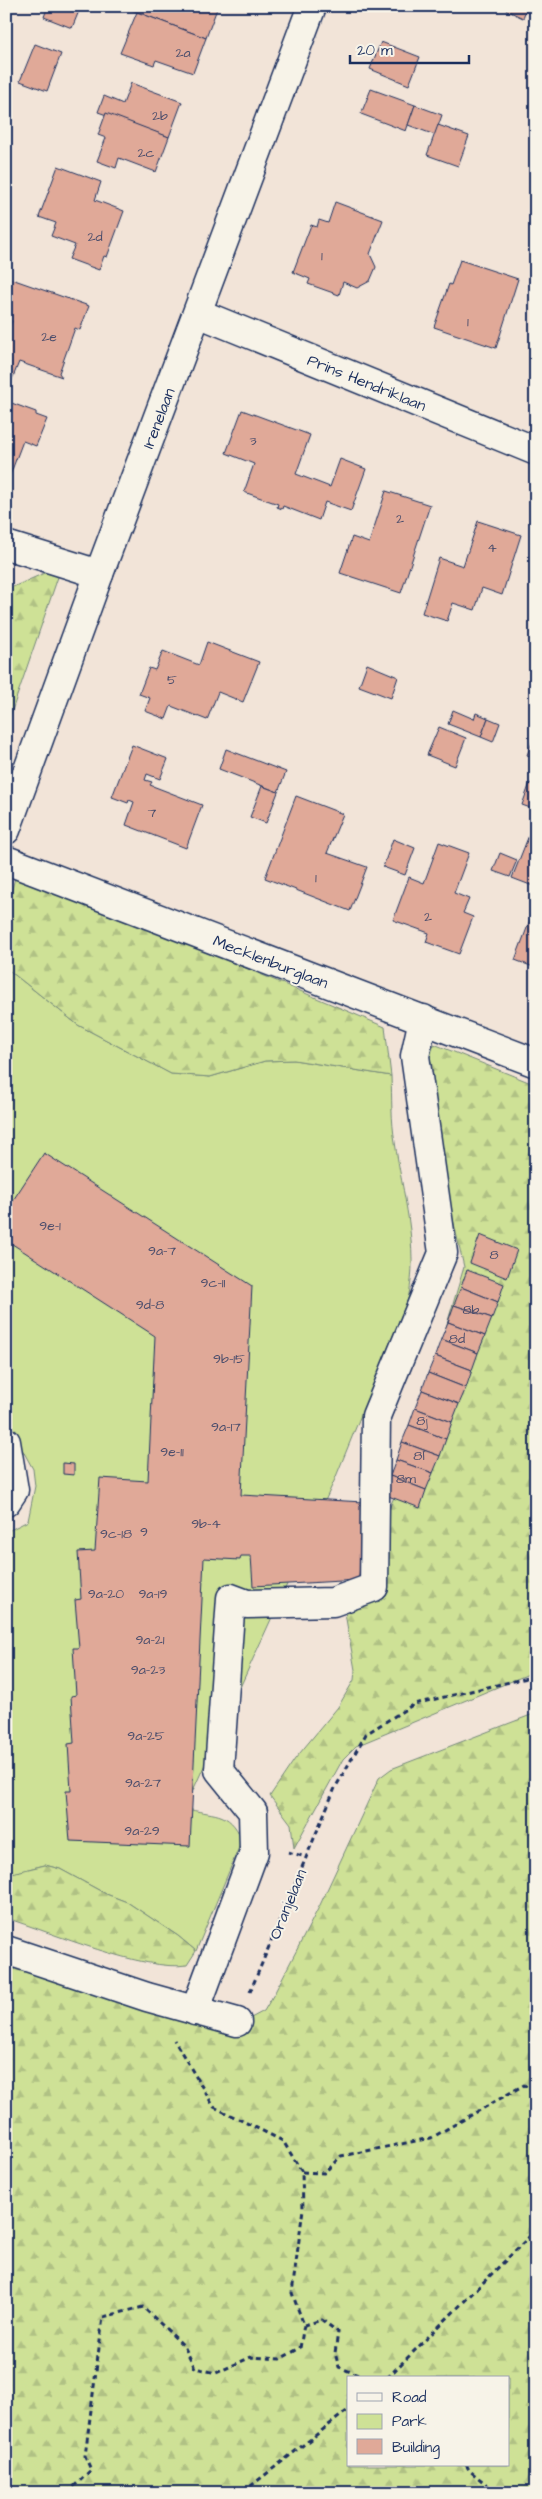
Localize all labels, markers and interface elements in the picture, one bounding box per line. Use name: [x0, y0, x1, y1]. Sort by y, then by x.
scale bar: [350, 32, 468, 64]
text: 20 m: [357, 40, 393, 61]
house number: 2a: [175, 43, 191, 63]
house number: 2b: [152, 106, 168, 126]
house number: 2c: [138, 143, 155, 163]
house number: 2d: [87, 227, 103, 247]
house number: 1: [321, 246, 323, 266]
house number: 1: [467, 312, 469, 332]
house number: 2e: [41, 327, 57, 347]
street label: Prins Hendriklaan: [304, 349, 429, 417]
street label: Irenelaan: [137, 385, 181, 452]
house number: 3: [249, 431, 257, 451]
house number: 2: [396, 509, 404, 529]
house number: 4: [487, 538, 497, 558]
house number: 5: [167, 670, 177, 690]
house number: 7: [148, 803, 157, 823]
house number: 1: [315, 868, 317, 888]
house number: 2: [424, 907, 432, 927]
street label: Mecklenburglaan: [209, 930, 332, 995]
house number: 9e-1: [39, 1216, 61, 1236]
house number: 9a-7: [148, 1241, 176, 1261]
house number: 8: [489, 1245, 499, 1265]
house number: 9c-11: [201, 1273, 226, 1293]
house number: 9d-8: [136, 1295, 164, 1315]
house number: 8b: [463, 1300, 480, 1320]
house number: 8d: [449, 1329, 465, 1349]
house number: 9b-15: [213, 1349, 245, 1369]
house number: 8j: [416, 1411, 428, 1431]
house number: 9a-17: [211, 1417, 241, 1437]
house number: 9e-11: [160, 1442, 184, 1462]
house number: 8l: [413, 1446, 425, 1466]
house number: 8m: [396, 1469, 416, 1489]
house number: 9b-4: [191, 1514, 221, 1534]
house number: 9: [140, 1522, 148, 1542]
house number: 9c-18: [100, 1524, 132, 1544]
house number: 9a-20: [88, 1584, 124, 1604]
house number: 9a-19: [138, 1584, 168, 1604]
house number: 9a-21: [135, 1630, 165, 1650]
house number: 9a-23: [131, 1660, 165, 1680]
house number: 9a-25: [127, 1726, 165, 1746]
house number: 9a-27: [125, 1773, 161, 1793]
house number: 9a-29: [124, 1821, 160, 1841]
street label: Oranjelaan: [264, 1866, 312, 1943]
legend: [347, 2376, 510, 2466]
text: Road: [392, 2387, 427, 2408]
text: Park: [392, 2411, 427, 2432]
text: Building: [392, 2437, 440, 2459]

